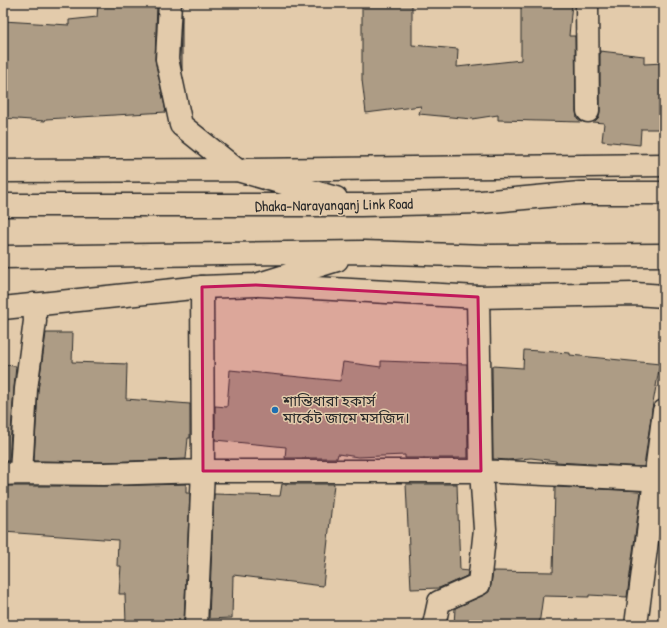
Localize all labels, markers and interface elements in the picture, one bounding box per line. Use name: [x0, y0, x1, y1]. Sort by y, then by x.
street label: Dhaka-Narayanganj Link Road: [255, 193, 413, 216]
place label: শান্তিধারা হকার্স মার্কেট জামে মসজিদ।: [282, 390, 410, 428]
marker: শান্তিধারা হকার্স মার্কেট জামে মসজিদ।: [270, 405, 280, 415]

